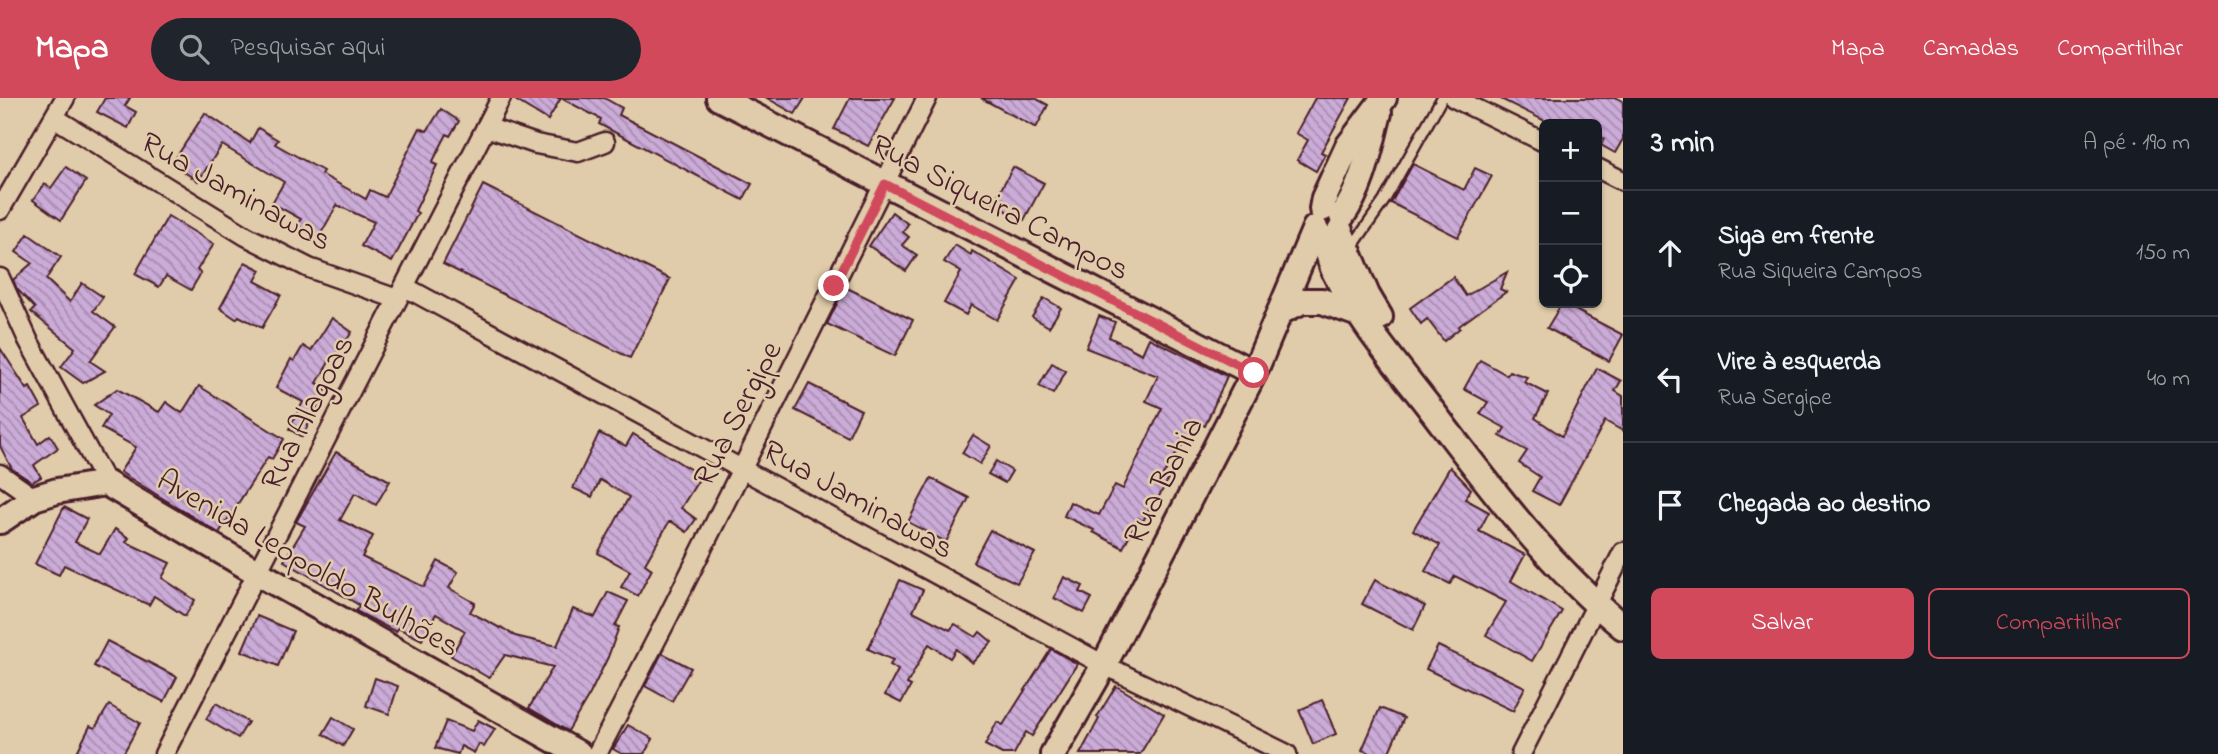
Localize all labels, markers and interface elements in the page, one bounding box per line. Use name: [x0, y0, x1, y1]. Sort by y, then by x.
search box: [151, 18, 641, 81]
text: Mapa: [35, 25, 109, 73]
icon: search: [175, 30, 213, 68]
text: Pesquisar aqui: [231, 30, 385, 68]
text: Mapa: [1831, 32, 1885, 67]
text: Camadas: [1923, 32, 2019, 67]
text: Compartilhar: [2057, 32, 2183, 67]
map controls: [1539, 119, 1602, 308]
button: +: [1539, 119, 1602, 182]
street label: Rua Jaminawas: [131, 121, 340, 265]
text: 3 min: [1651, 122, 1714, 166]
street label: Rua Siqueira Campos: [862, 124, 1137, 295]
text: A pé · 190 m: [2083, 127, 2190, 160]
button: −: [1539, 182, 1602, 245]
text: Siga em frente: [1718, 218, 1874, 256]
icon: ahead: [1651, 234, 1689, 272]
text: 150 m: [2136, 237, 2190, 270]
button: locate: [1539, 245, 1602, 308]
text: Rua Siqueira Campos: [1718, 256, 1922, 289]
route end: [818, 270, 849, 301]
street label: Rua Alagoas: [250, 328, 368, 499]
street label: Rua Sergipe: [682, 333, 796, 496]
text: Vire à esquerda: [1718, 344, 1881, 382]
route start: [1238, 357, 1269, 388]
icon: left: [1651, 360, 1689, 398]
text: 40 m: [2147, 363, 2190, 396]
text: Rua Sergipe: [1718, 382, 1831, 415]
street label: Rua Bahia: [1113, 409, 1217, 554]
street label: Rua Jaminawas: [753, 429, 962, 573]
street label: Avenida Leopoldo Bulhões: [147, 459, 468, 671]
icon: arrive: [1651, 486, 1689, 524]
text: Chegada ao destino: [1718, 486, 1930, 524]
button: Salvar: [1651, 588, 1914, 659]
button: Compartilhar: [1928, 588, 2190, 659]

